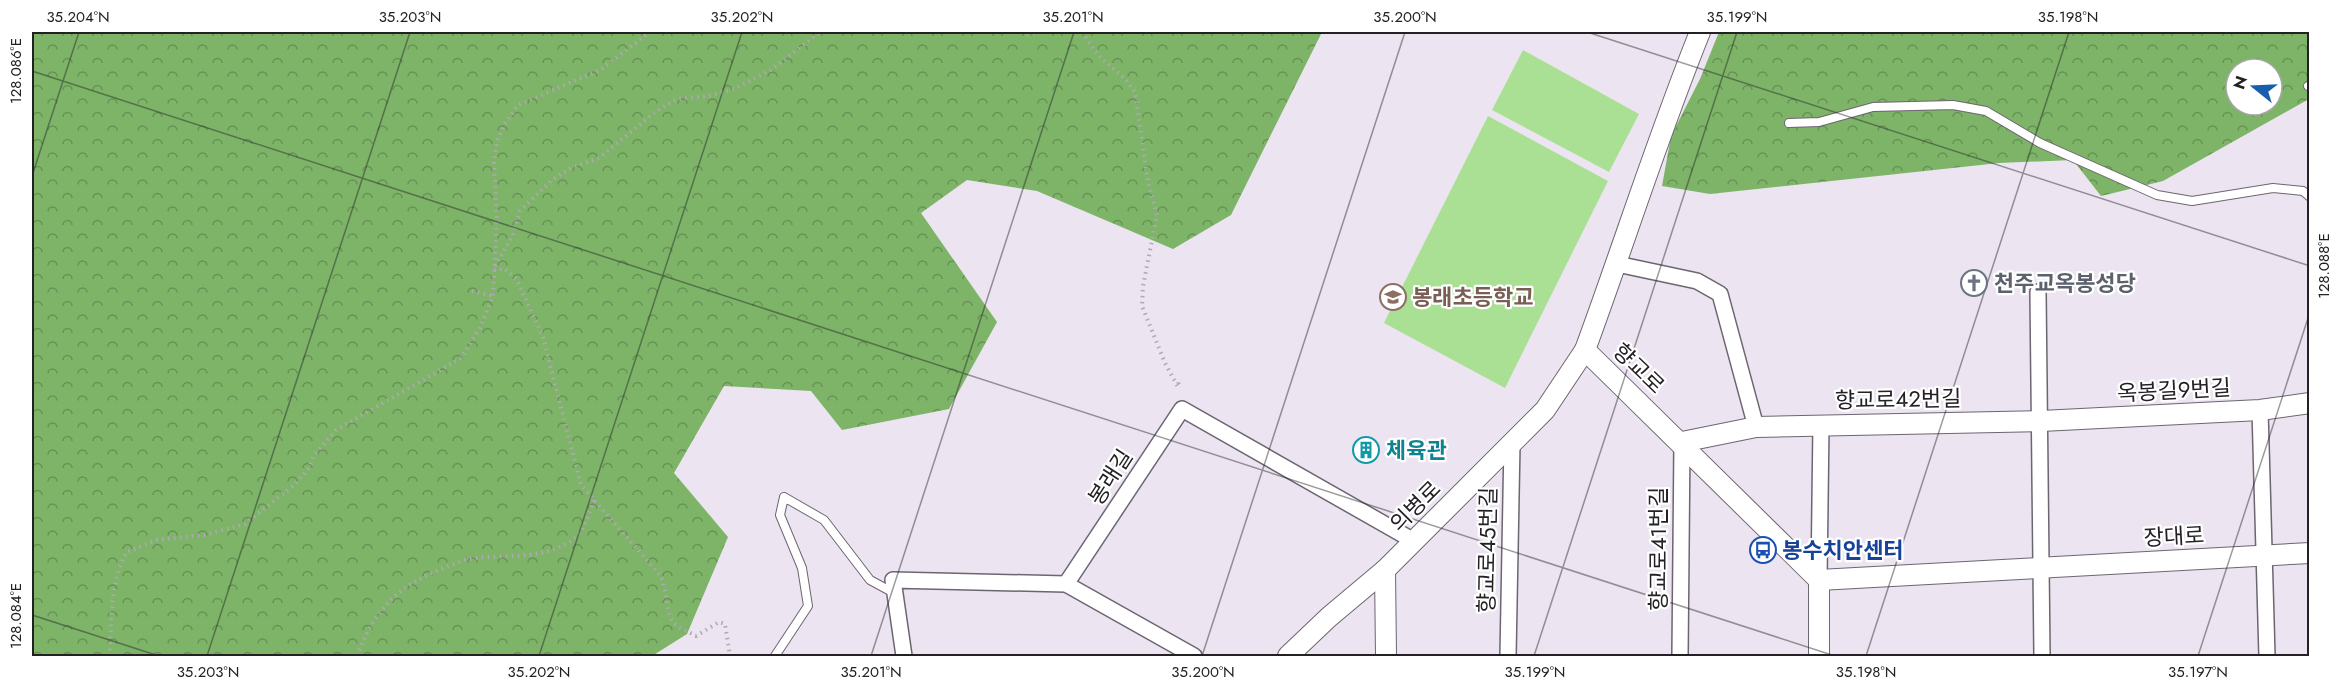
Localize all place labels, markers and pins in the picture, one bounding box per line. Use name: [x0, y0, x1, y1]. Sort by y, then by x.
place label: 천주교옥봉성당: [1994, 267, 2136, 299]
church icon: 천주교옥봉성당: [1959, 268, 1989, 298]
place label: 봉래초등학교: [1412, 281, 1533, 313]
school or university icon: 봉래초등학교: [1378, 282, 1408, 312]
place label: 체육관: [1386, 434, 1447, 466]
building icon: 체육관: [1351, 435, 1381, 465]
place label: 봉수치안센터: [1782, 534, 1903, 566]
bus stop icon: 봉수치안센터: [1748, 535, 1778, 565]

